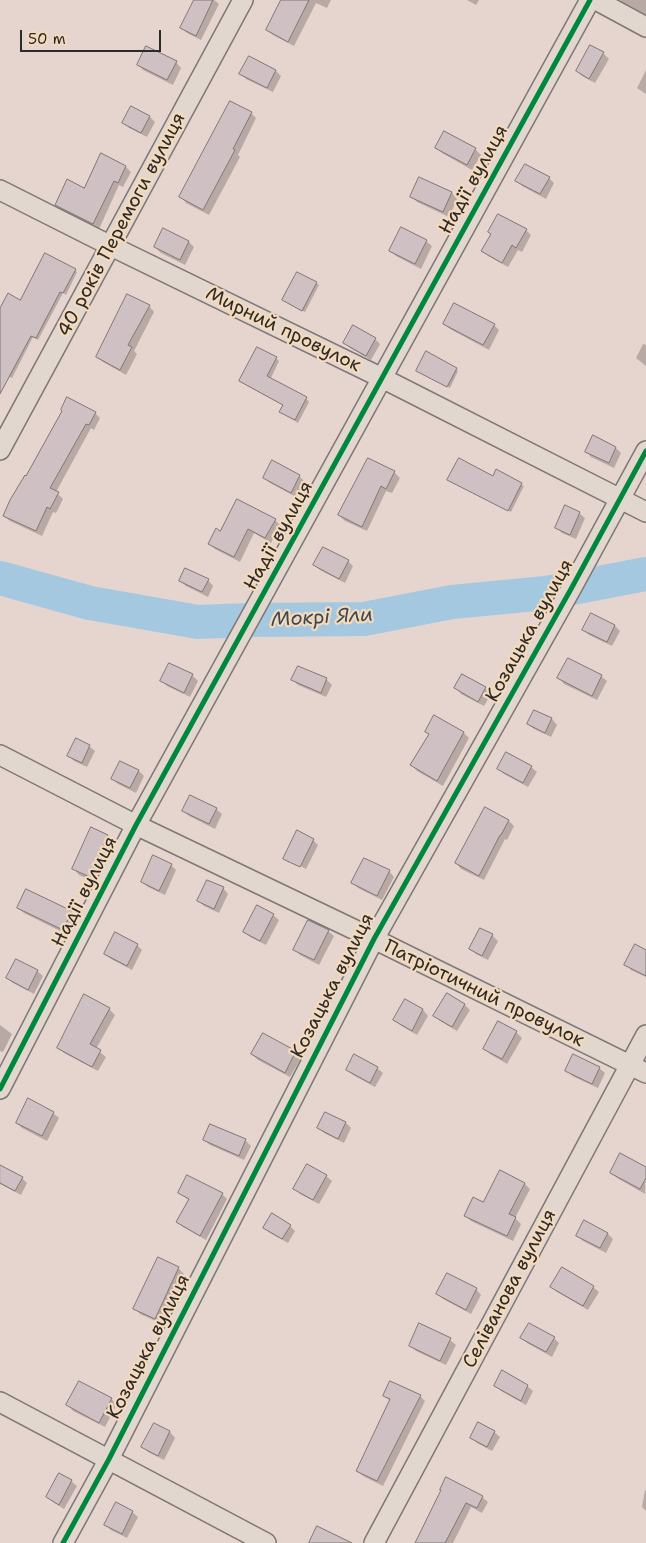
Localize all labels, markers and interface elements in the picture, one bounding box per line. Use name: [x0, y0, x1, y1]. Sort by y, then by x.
scale bar: [22, 20, 164, 52]
text: 50 m: [28, 29, 66, 49]
street label: 40 років Перемоги вулиця: [53, 109, 191, 341]
street label: Надії вулиця: [435, 122, 513, 238]
street label: Мирний провулок: [202, 282, 364, 378]
street label: Надії вулиця: [240, 478, 318, 594]
street label: Козацька вулиця: [481, 556, 579, 706]
water label: Мокрі Яли: [270, 603, 374, 633]
street label: Надії вулиця: [47, 833, 123, 951]
street label: Козацька вулиця: [287, 910, 379, 1062]
street label: Патріотичний провулок: [380, 936, 588, 1052]
street label: Селіванова вулиця: [458, 1206, 562, 1372]
street label: Козацька вулиця: [103, 1271, 195, 1423]

